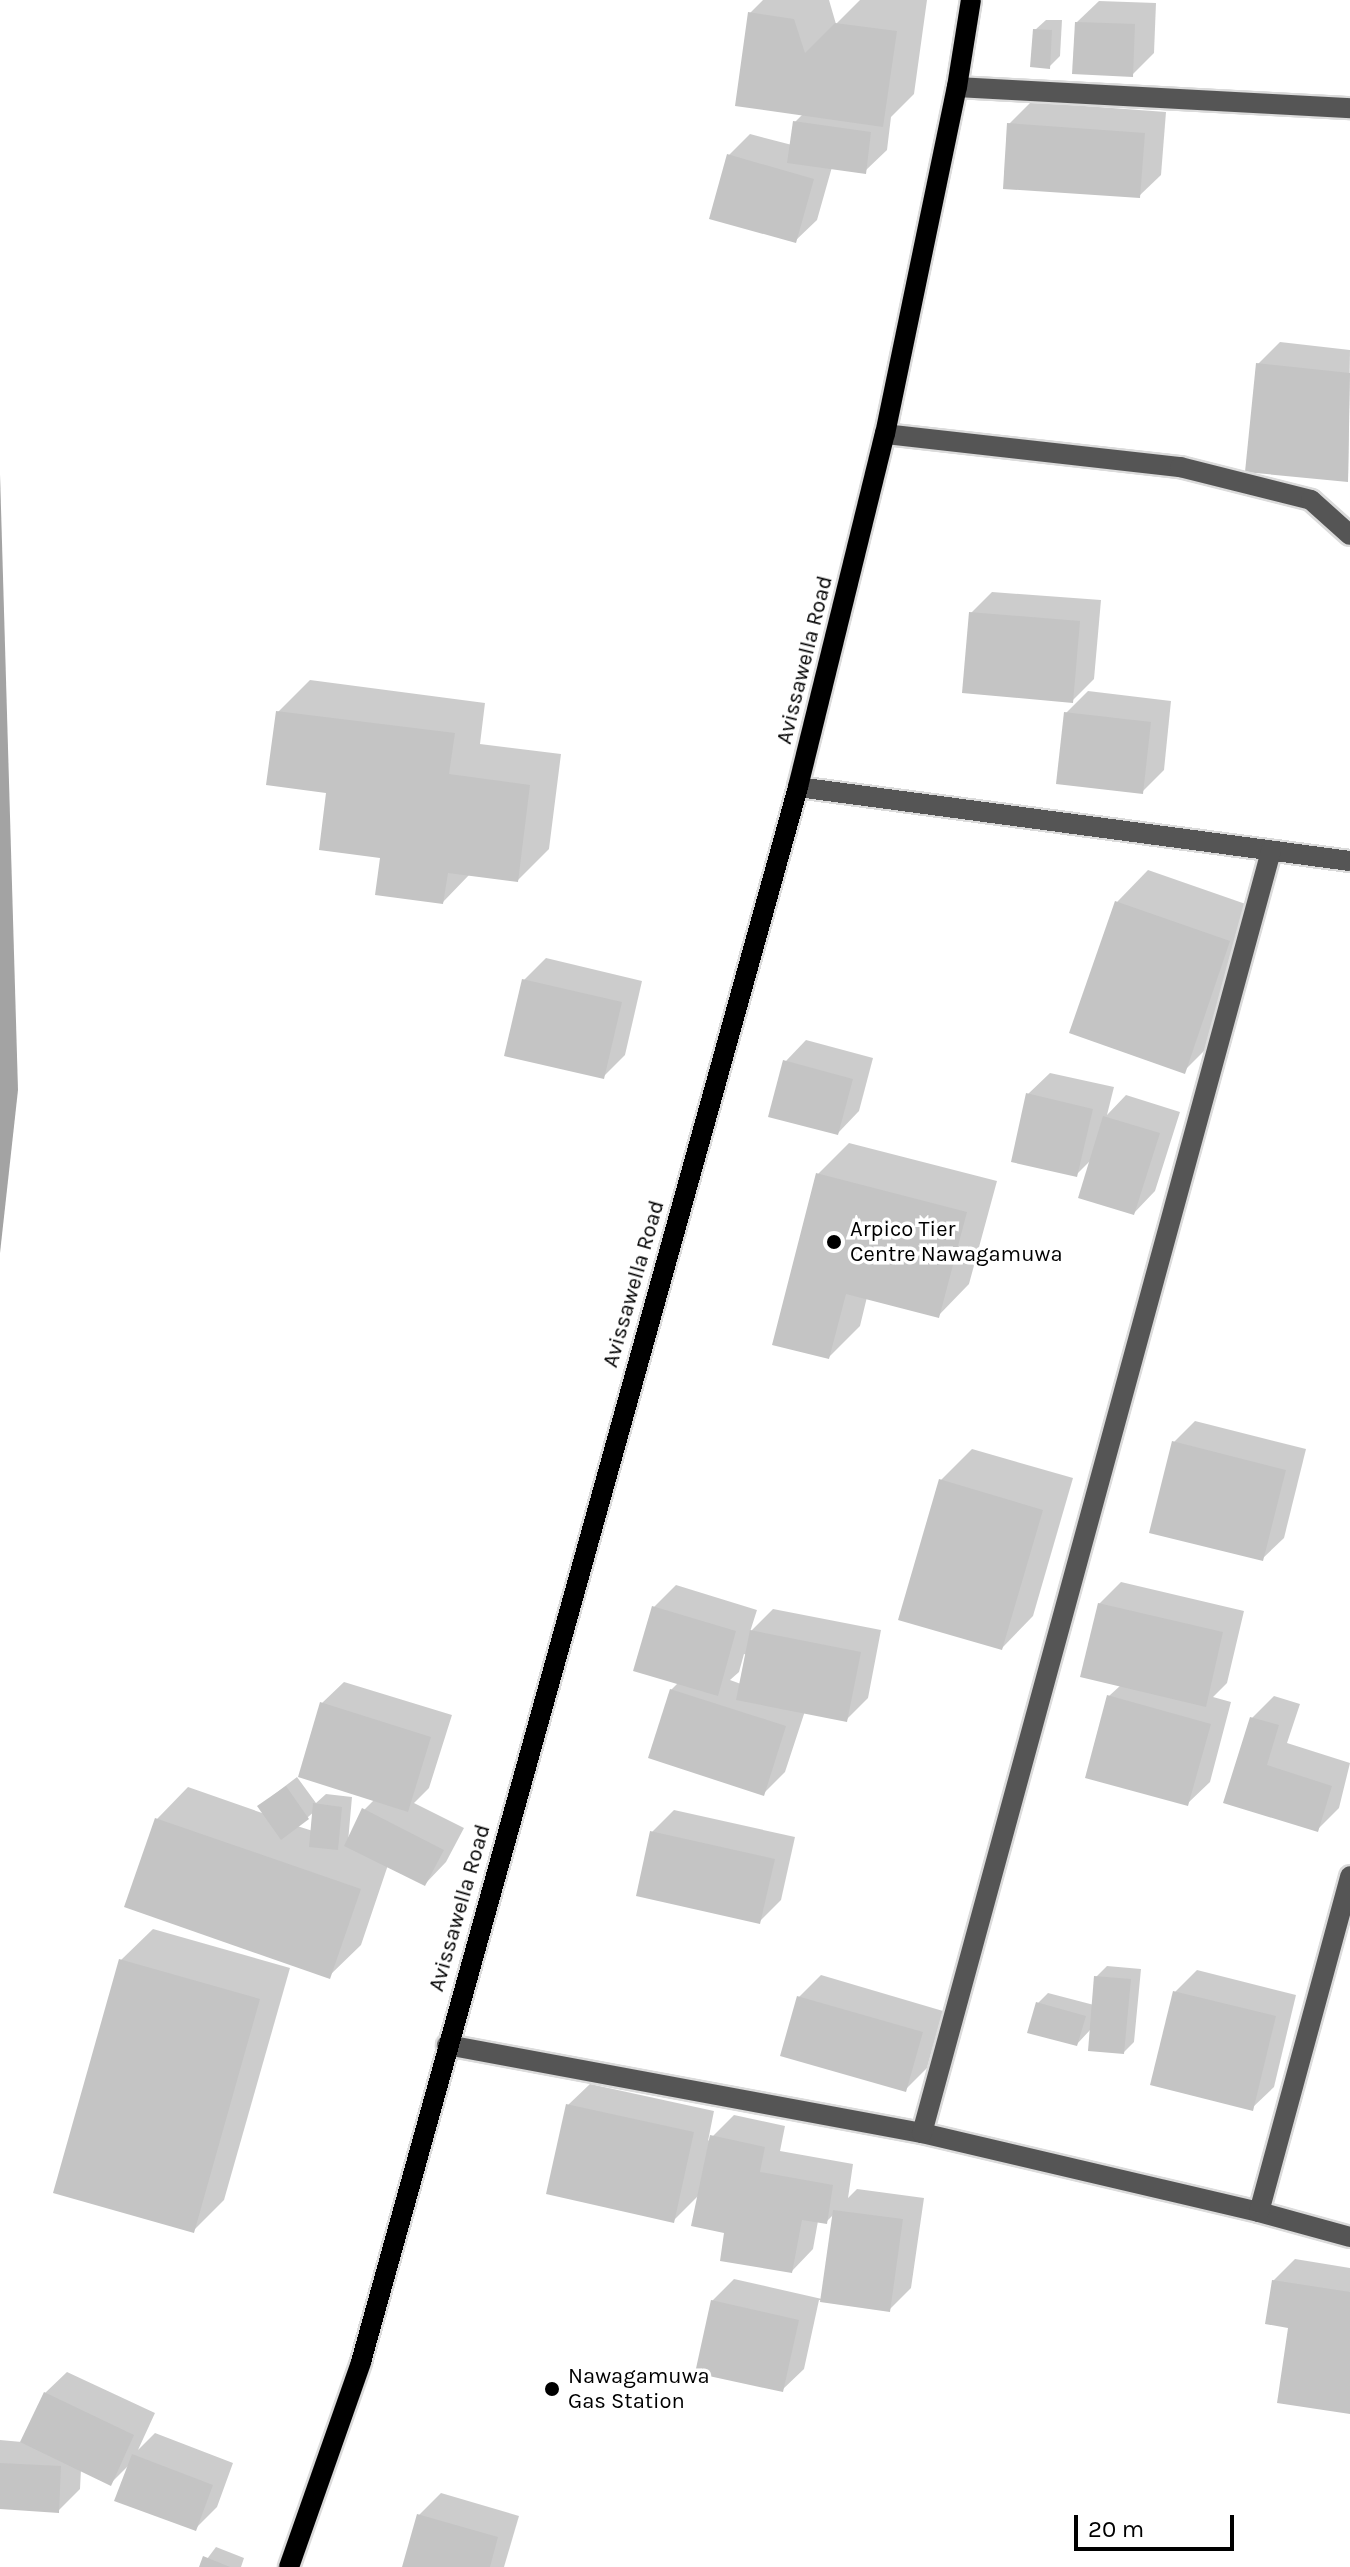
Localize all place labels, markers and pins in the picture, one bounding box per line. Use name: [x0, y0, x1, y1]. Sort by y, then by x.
place label: Arpico Tier Centre Nawagamuwa: [850, 1216, 1062, 1268]
marker: Arpico Tier Centre Nawagamuwa: [825, 1233, 843, 1251]
place label: Nawagamuwa Gas Station: [568, 2363, 710, 2414]
marker: Nawagamuwa Gas Station: [543, 2380, 561, 2398]

